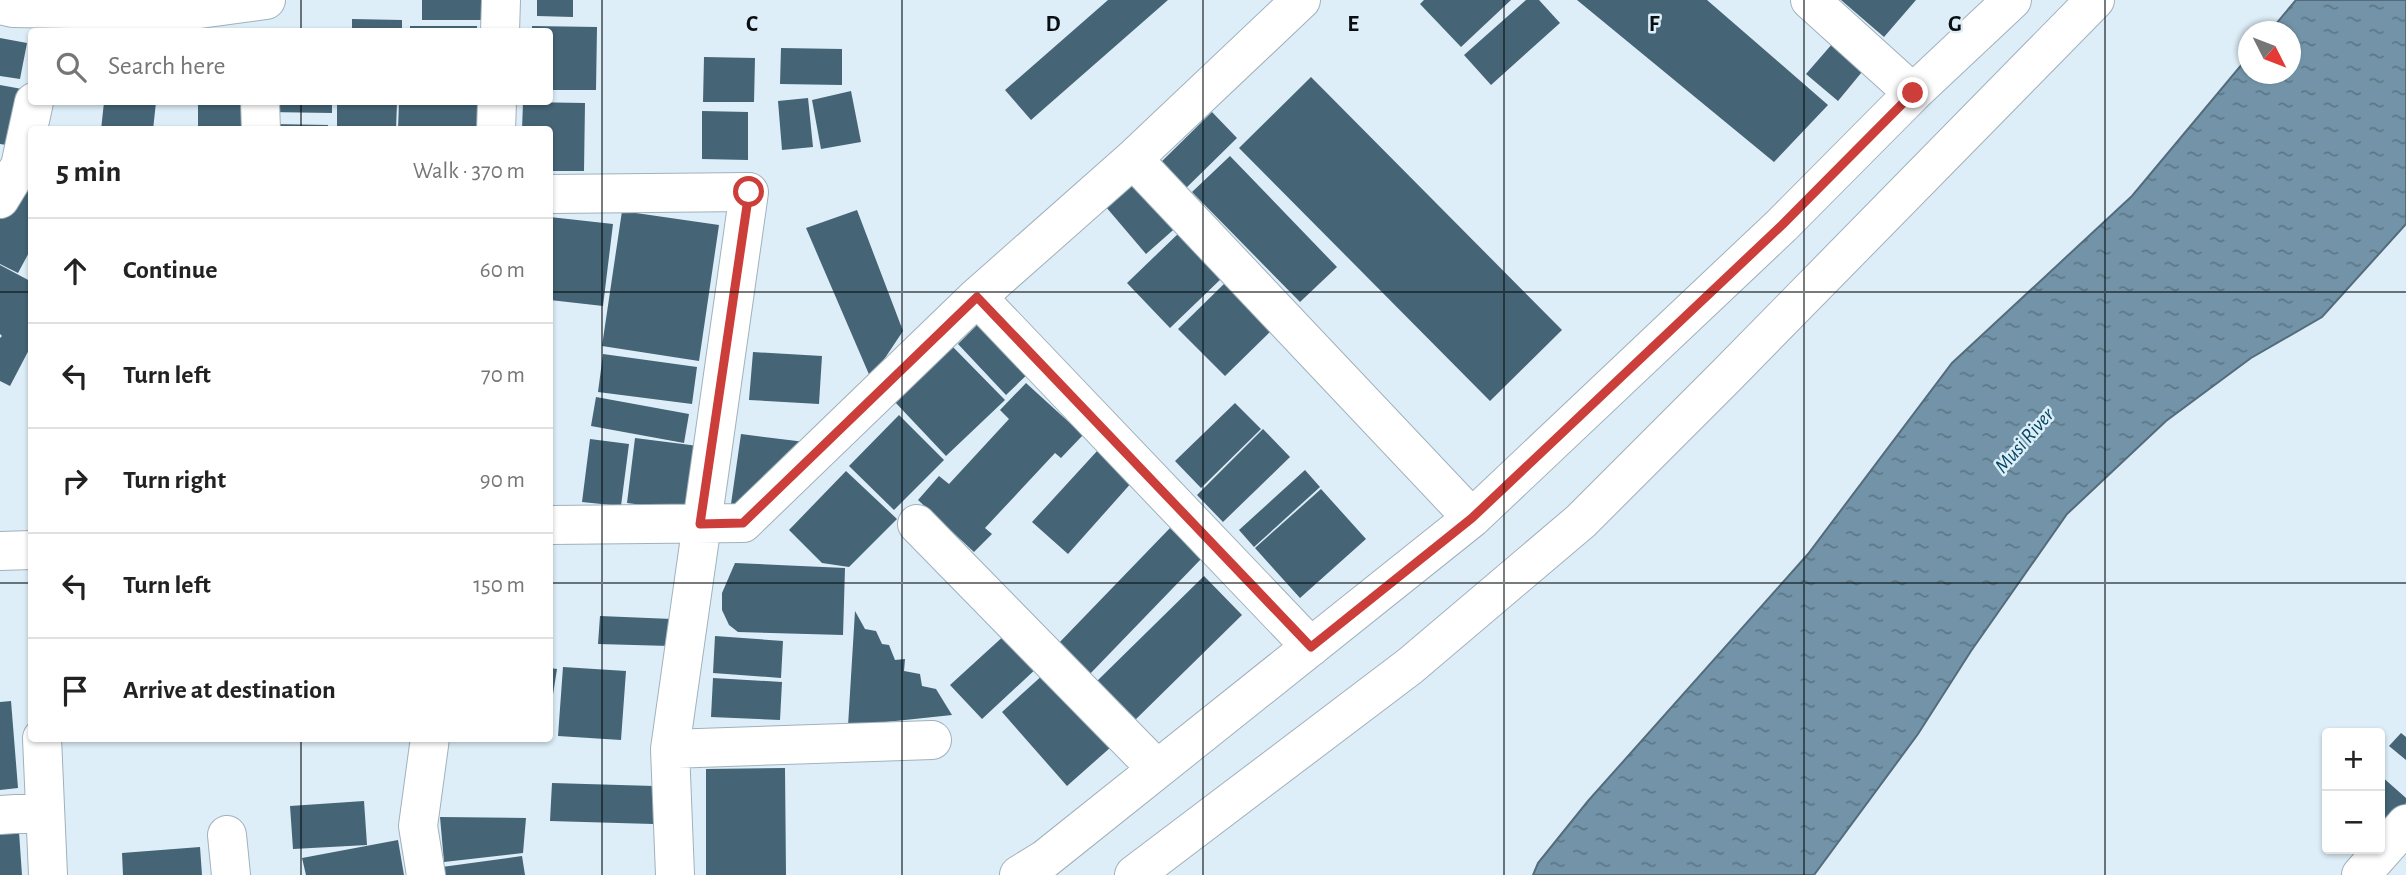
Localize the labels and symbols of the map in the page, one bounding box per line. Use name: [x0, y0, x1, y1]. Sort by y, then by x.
text: C: [746, 13, 758, 36]
text: D: [1045, 13, 1061, 36]
text: E: [1347, 13, 1359, 36]
text: F: [1649, 13, 1660, 36]
text: G: [1948, 13, 1962, 36]
north arrow: [2238, 21, 2301, 84]
route end: [1897, 77, 1928, 108]
route start: [733, 176, 764, 207]
water label: Musi River: [1991, 403, 2059, 477]

